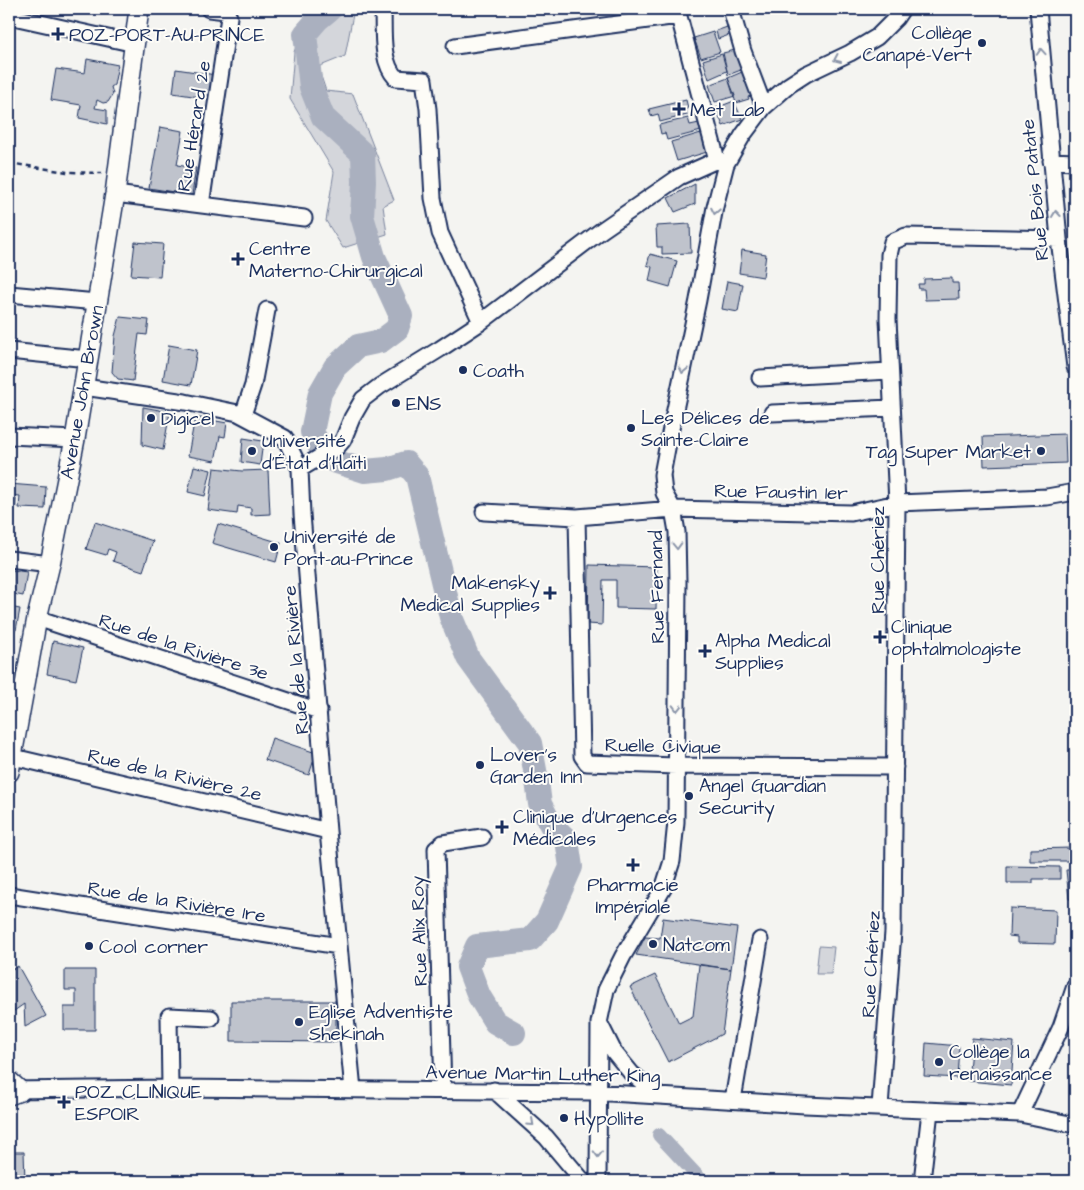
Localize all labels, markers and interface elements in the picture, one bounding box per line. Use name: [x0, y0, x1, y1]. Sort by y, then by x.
place label: Collège Canapé-Vert: [863, 20, 972, 69]
place label: POZ-PORT-AU-PRINCE: [69, 22, 265, 49]
marker: POZ-PORT-AU-PRINCE: [51, 27, 65, 41]
marker: Collège Canapé-Vert: [976, 37, 988, 49]
one-way arrow: [1036, 48, 1047, 56]
one-way arrow: [833, 52, 842, 63]
street label: Rue Hérard 2e: [171, 59, 218, 194]
place label: Met Lab: [690, 97, 765, 124]
marker: Met Lab: [672, 102, 686, 116]
street label: Rue Bois Patate: [1015, 118, 1056, 262]
one-way arrow: [710, 207, 720, 215]
one-way arrow: [1051, 210, 1062, 218]
place label: Centre Materno-Chirurgical: [249, 236, 423, 286]
marker: Centre Materno-Chirurgical: [231, 252, 245, 266]
street label: Avenue John Brown: [54, 303, 111, 481]
place label: Coath: [473, 358, 524, 385]
marker: Coath: [457, 364, 469, 376]
one-way arrow: [678, 366, 689, 375]
place label: ENS: [406, 391, 441, 418]
marker: ENS: [390, 397, 402, 409]
place label: Les Délices de Sainte-Claire: [641, 405, 770, 454]
place label: Digicel: [161, 406, 214, 434]
marker: Digicel: [145, 412, 157, 424]
marker: Les Délices de Sainte-Claire: [625, 422, 637, 434]
place label: Université d'État d'Haïti: [262, 428, 366, 477]
place label: Tag Super Market: [866, 439, 1031, 467]
marker: Université d'État d'Haïti: [246, 445, 258, 457]
marker: Tag Super Market: [1035, 445, 1047, 457]
street label: Rue Faustin 1er: [714, 478, 849, 507]
street label: Rue Chériez: [865, 506, 892, 614]
place label: Université de Port-au-Prince: [284, 524, 413, 573]
street label: Rue Fernand: [643, 530, 672, 644]
marker: Université de Port-au-Prince: [268, 541, 280, 553]
one-way arrow: [672, 542, 682, 550]
place label: Makensky Medical Supplies: [400, 570, 541, 619]
street label: Rue de la Rivière: [277, 584, 316, 735]
marker: Makensky Medical Supplies: [544, 587, 556, 599]
street label: Rue de la Rivière 3e: [95, 607, 272, 688]
place label: Clinique ophtalmologiste: [891, 614, 1021, 664]
place label: Alpha Medical Supplies: [715, 628, 831, 677]
marker: Clinique ophtalmologiste: [873, 630, 887, 644]
marker: Alpha Medical Supplies: [699, 645, 711, 657]
one-way arrow: [672, 705, 682, 713]
street label: Ruelle Civique: [605, 732, 721, 761]
street label: Rue de la Rivière 2e: [85, 742, 264, 809]
place label: Lover’s Garden Inn: [490, 742, 582, 791]
marker: Lover’s Garden Inn: [474, 759, 486, 771]
place label: Angel Guardian Security: [699, 773, 826, 823]
marker: Angel Guardian Security: [683, 790, 695, 802]
place label: Clinique d’Urgences Médicales: [513, 804, 677, 853]
marker: Clinique d’Urgences Médicales: [495, 820, 509, 834]
marker: Pharmacie Impériale: [627, 859, 639, 871]
place label: Pharmacie Impériale: [587, 872, 679, 921]
street label: Rue de la Rivière 1re: [86, 875, 268, 930]
street label: Rue Alix Roy: [404, 875, 436, 987]
street label: Rue Chériez: [855, 909, 888, 1018]
place label: Natcom: [663, 932, 730, 959]
place label: Cool corner: [99, 934, 208, 961]
marker: Natcom: [647, 938, 659, 950]
marker: Cool corner: [83, 940, 95, 952]
place label: Eglise Adventiste Shekinah: [309, 999, 453, 1048]
marker: Eglise Adventiste Shekinah: [293, 1016, 305, 1028]
place label: Collège la renaissance: [949, 1039, 1052, 1088]
marker: Collège la renaissance: [933, 1056, 945, 1068]
street label: Avenue Martin Luther King: [425, 1059, 661, 1091]
place label: POZ CLINIQUE ESPOIR: [75, 1079, 202, 1128]
marker: POZ CLINIQUE ESPOIR: [57, 1095, 71, 1109]
place label: Hypollite: [574, 1106, 644, 1134]
marker: Hypollite: [558, 1112, 570, 1124]
one-way arrow: [525, 1117, 534, 1126]
one-way arrow: [593, 1150, 603, 1158]

